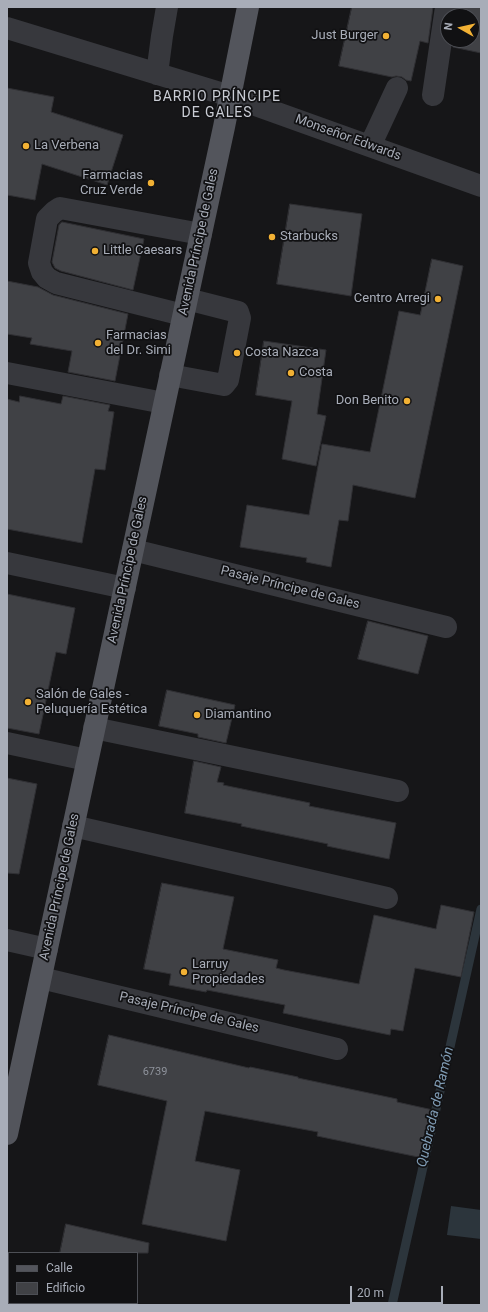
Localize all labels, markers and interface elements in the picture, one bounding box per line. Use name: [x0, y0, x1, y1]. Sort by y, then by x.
north arrow: [440, 8, 480, 48]
text: N: [442, 22, 456, 31]
place label: Just Burger: [311, 28, 378, 44]
marker: Just Burger: [381, 31, 391, 41]
district label: BARRIO PRÍNCIPE DE GALES: [153, 89, 281, 122]
street label: Monseñor Edwards: [293, 112, 403, 164]
place label: La Verbena: [34, 138, 99, 154]
marker: La Verbena: [21, 141, 31, 151]
street label: Avenida Príncipe de Gales: [176, 167, 222, 317]
place label: Farmacias Cruz Verde: [80, 168, 143, 199]
marker: Farmacias Cruz Verde: [146, 178, 156, 188]
place label: Starbucks: [280, 229, 338, 245]
marker: Starbucks: [267, 232, 277, 242]
place label: Little Caesars: [103, 243, 182, 259]
marker: Little Caesars: [90, 246, 100, 256]
place label: Centro Arregi: [354, 291, 430, 307]
marker: Centro Arregi: [433, 294, 443, 304]
place label: Farmacias del Dr. Simi: [106, 328, 171, 359]
marker: Farmacias del Dr. Simi: [93, 338, 103, 348]
place label: Costa Nazca: [245, 345, 319, 361]
marker: Costa Nazca: [232, 348, 242, 358]
place label: Costa: [299, 365, 333, 381]
marker: Costa: [286, 368, 296, 378]
place label: Don Benito: [336, 393, 399, 409]
marker: Don Benito: [402, 396, 412, 406]
street label: Avenida Príncipe de Gales: [105, 495, 151, 645]
street label: Pasaje Príncipe de Gales: [219, 563, 361, 613]
place label: Salón de Gales - Peluquería Estética: [36, 687, 147, 718]
marker: Salón de Gales - Peluquería Estética: [23, 697, 33, 707]
place label: Diamantino: [205, 707, 271, 723]
marker: Diamantino: [192, 710, 202, 720]
street label: Avenida Príncipe de Gales: [37, 812, 83, 962]
place label: Larruy Propiedades: [192, 957, 265, 988]
marker: Larruy Propiedades: [179, 967, 189, 977]
street label: Pasaje Príncipe de Gales: [118, 989, 260, 1037]
water label: Quebrada de Ramón: [414, 1045, 458, 1169]
house number: 6739: [143, 1065, 167, 1079]
legend: [8, 1252, 138, 1304]
text: Calle: [46, 1261, 73, 1275]
scale bar: [352, 1278, 445, 1304]
text: Edificio: [46, 1281, 85, 1295]
text: 20 m: [357, 1286, 384, 1300]

